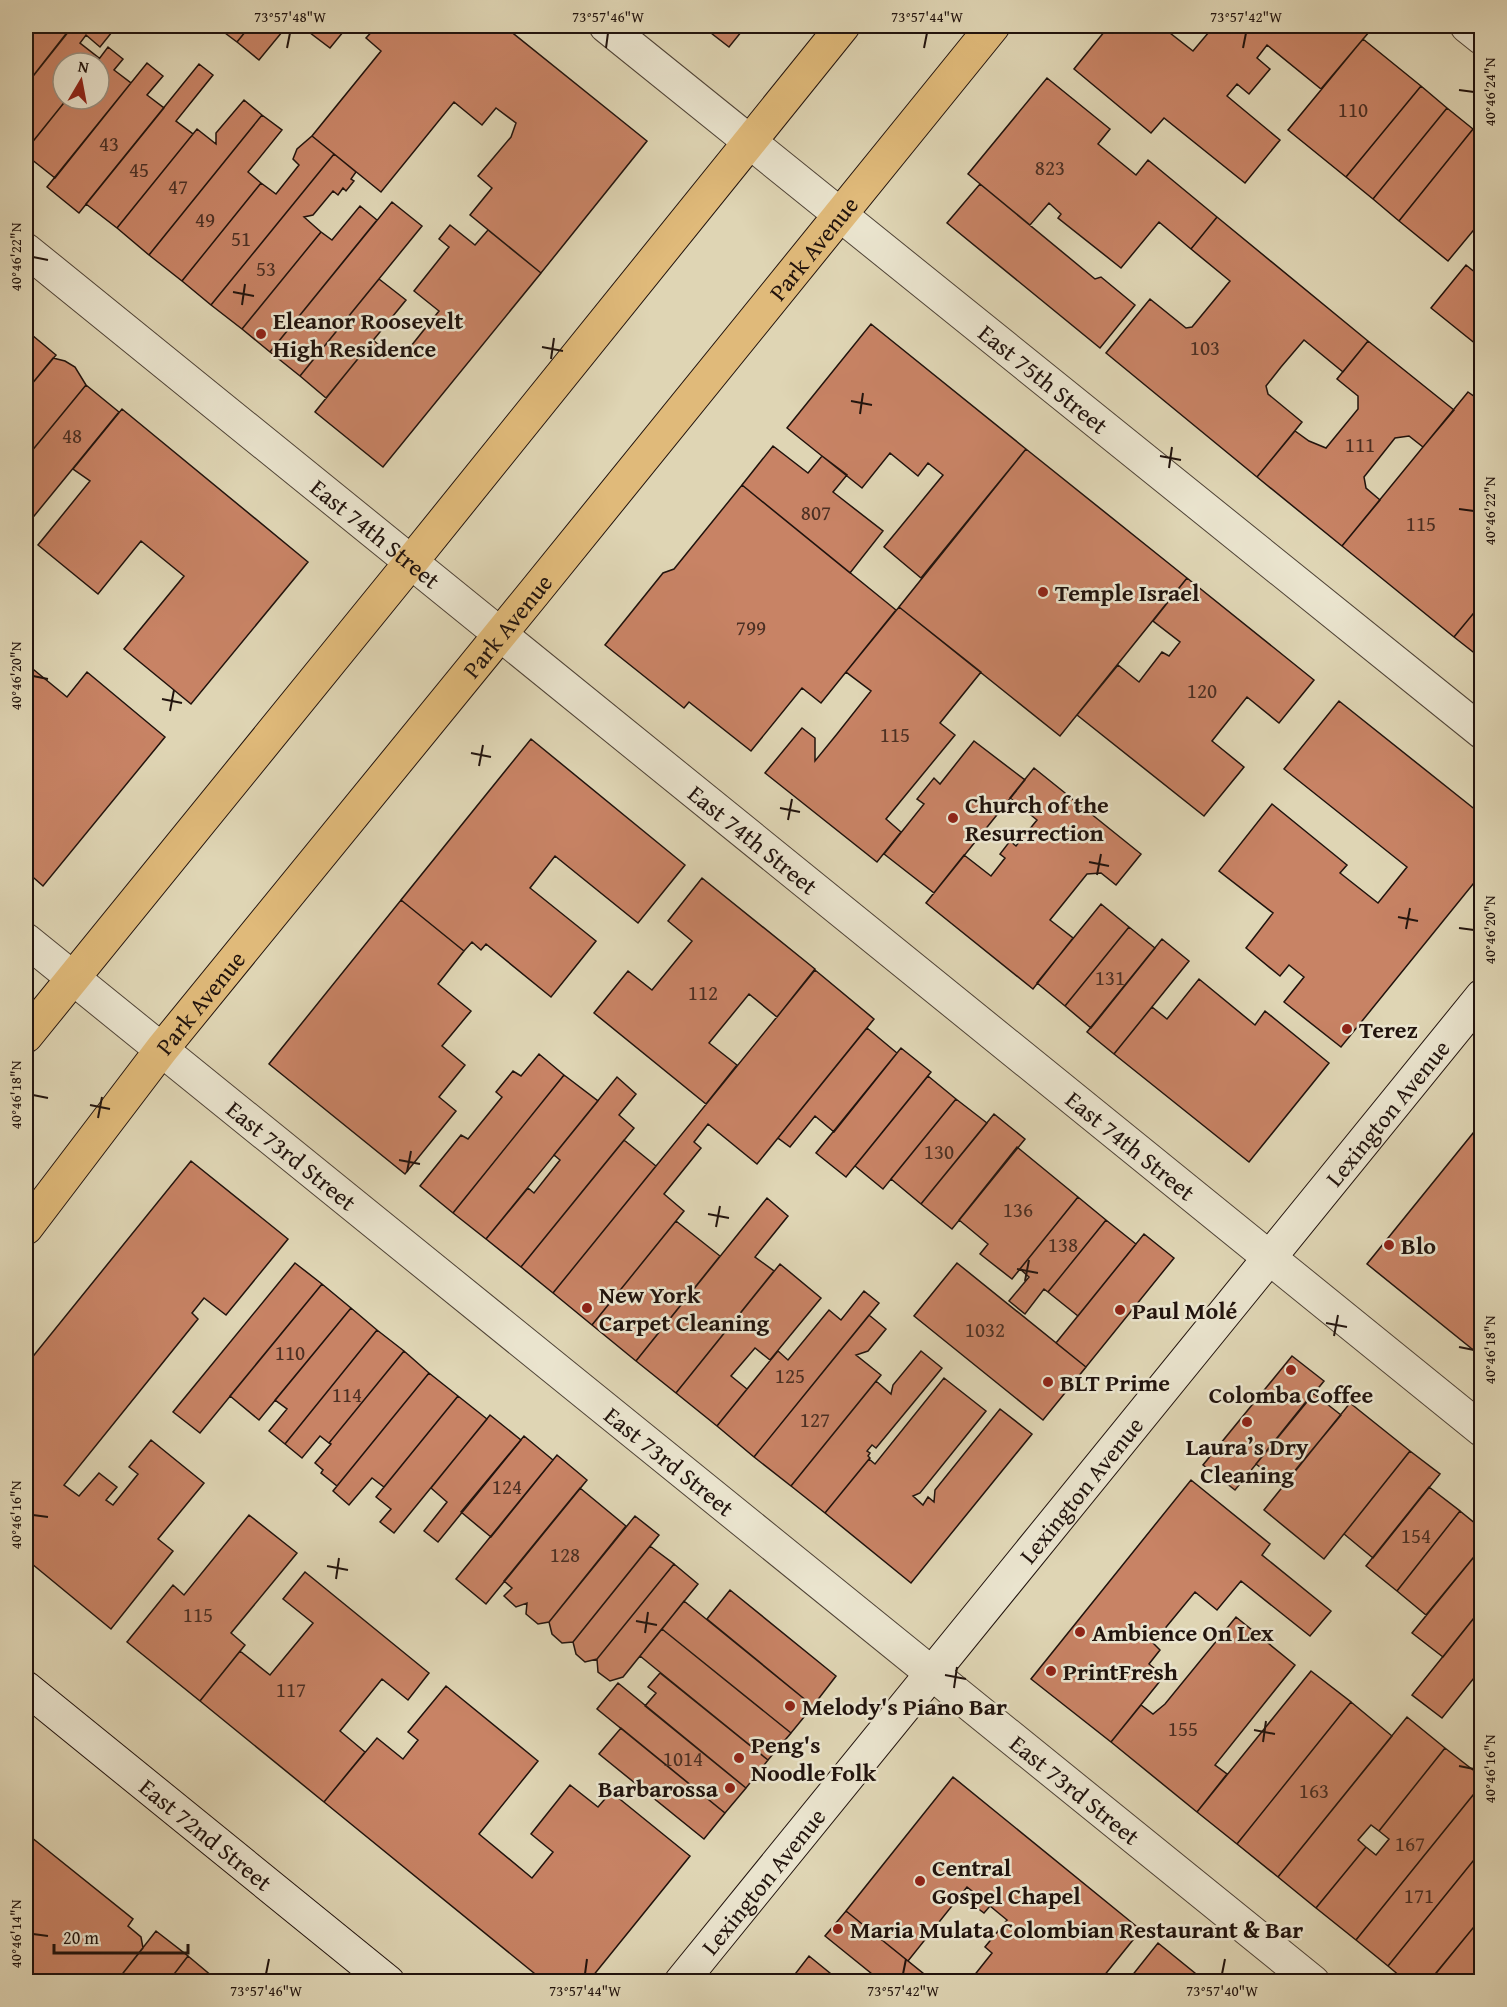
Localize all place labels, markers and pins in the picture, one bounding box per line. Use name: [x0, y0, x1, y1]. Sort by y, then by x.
place label: Eleanor Roosevelt High Residence: [273, 303, 463, 366]
marker: Eleanor Roosevelt High Residence: [254, 327, 268, 341]
place label: Temple Israel: [1055, 575, 1200, 610]
marker: Temple Israel: [1036, 585, 1050, 599]
place label: Church of the Resurrection: [965, 787, 1109, 850]
marker: Church of the Resurrection: [946, 811, 960, 825]
place label: Terez: [1359, 1012, 1418, 1047]
marker: Terez: [1340, 1022, 1354, 1036]
place label: Blo: [1401, 1228, 1436, 1263]
marker: Blo: [1382, 1238, 1396, 1252]
place label: New York Carpet Cleaning: [599, 1277, 770, 1340]
place label: Paul Molé: [1132, 1293, 1238, 1328]
marker: New York Carpet Cleaning: [580, 1301, 594, 1315]
marker: Paul Molé: [1113, 1303, 1127, 1317]
marker: Colomba Coffee: [1284, 1363, 1298, 1377]
place label: BLT Prime: [1060, 1365, 1170, 1400]
marker: BLT Prime: [1041, 1375, 1055, 1389]
place label: Colomba Coffee: [1209, 1377, 1373, 1412]
marker: Laura’s Dry Cleaning: [1240, 1415, 1254, 1429]
place label: Laura’s Dry Cleaning: [1186, 1429, 1309, 1492]
place label: Ambience On Lex: [1092, 1615, 1274, 1650]
marker: Ambience On Lex: [1073, 1625, 1087, 1639]
place label: PrintFresh: [1063, 1654, 1178, 1689]
marker: PrintFresh: [1044, 1664, 1058, 1678]
place label: Melody's Piano Bar: [802, 1689, 1007, 1724]
marker: Melody's Piano Bar: [783, 1699, 797, 1713]
place label: Peng's Noodle Folk: [751, 1727, 877, 1790]
marker: Peng's Noodle Folk: [732, 1751, 746, 1765]
place label: Barbarossa: [598, 1771, 719, 1806]
marker: Barbarossa: [723, 1781, 737, 1795]
place label: Central Gospel Chapel: [932, 1850, 1081, 1913]
marker: Central Gospel Chapel: [913, 1874, 927, 1888]
place label: Maria Mulata Colombian Restaurant & Bar: [850, 1912, 1303, 1947]
marker: Maria Mulata Colombian Restaurant & Bar: [831, 1922, 845, 1936]

